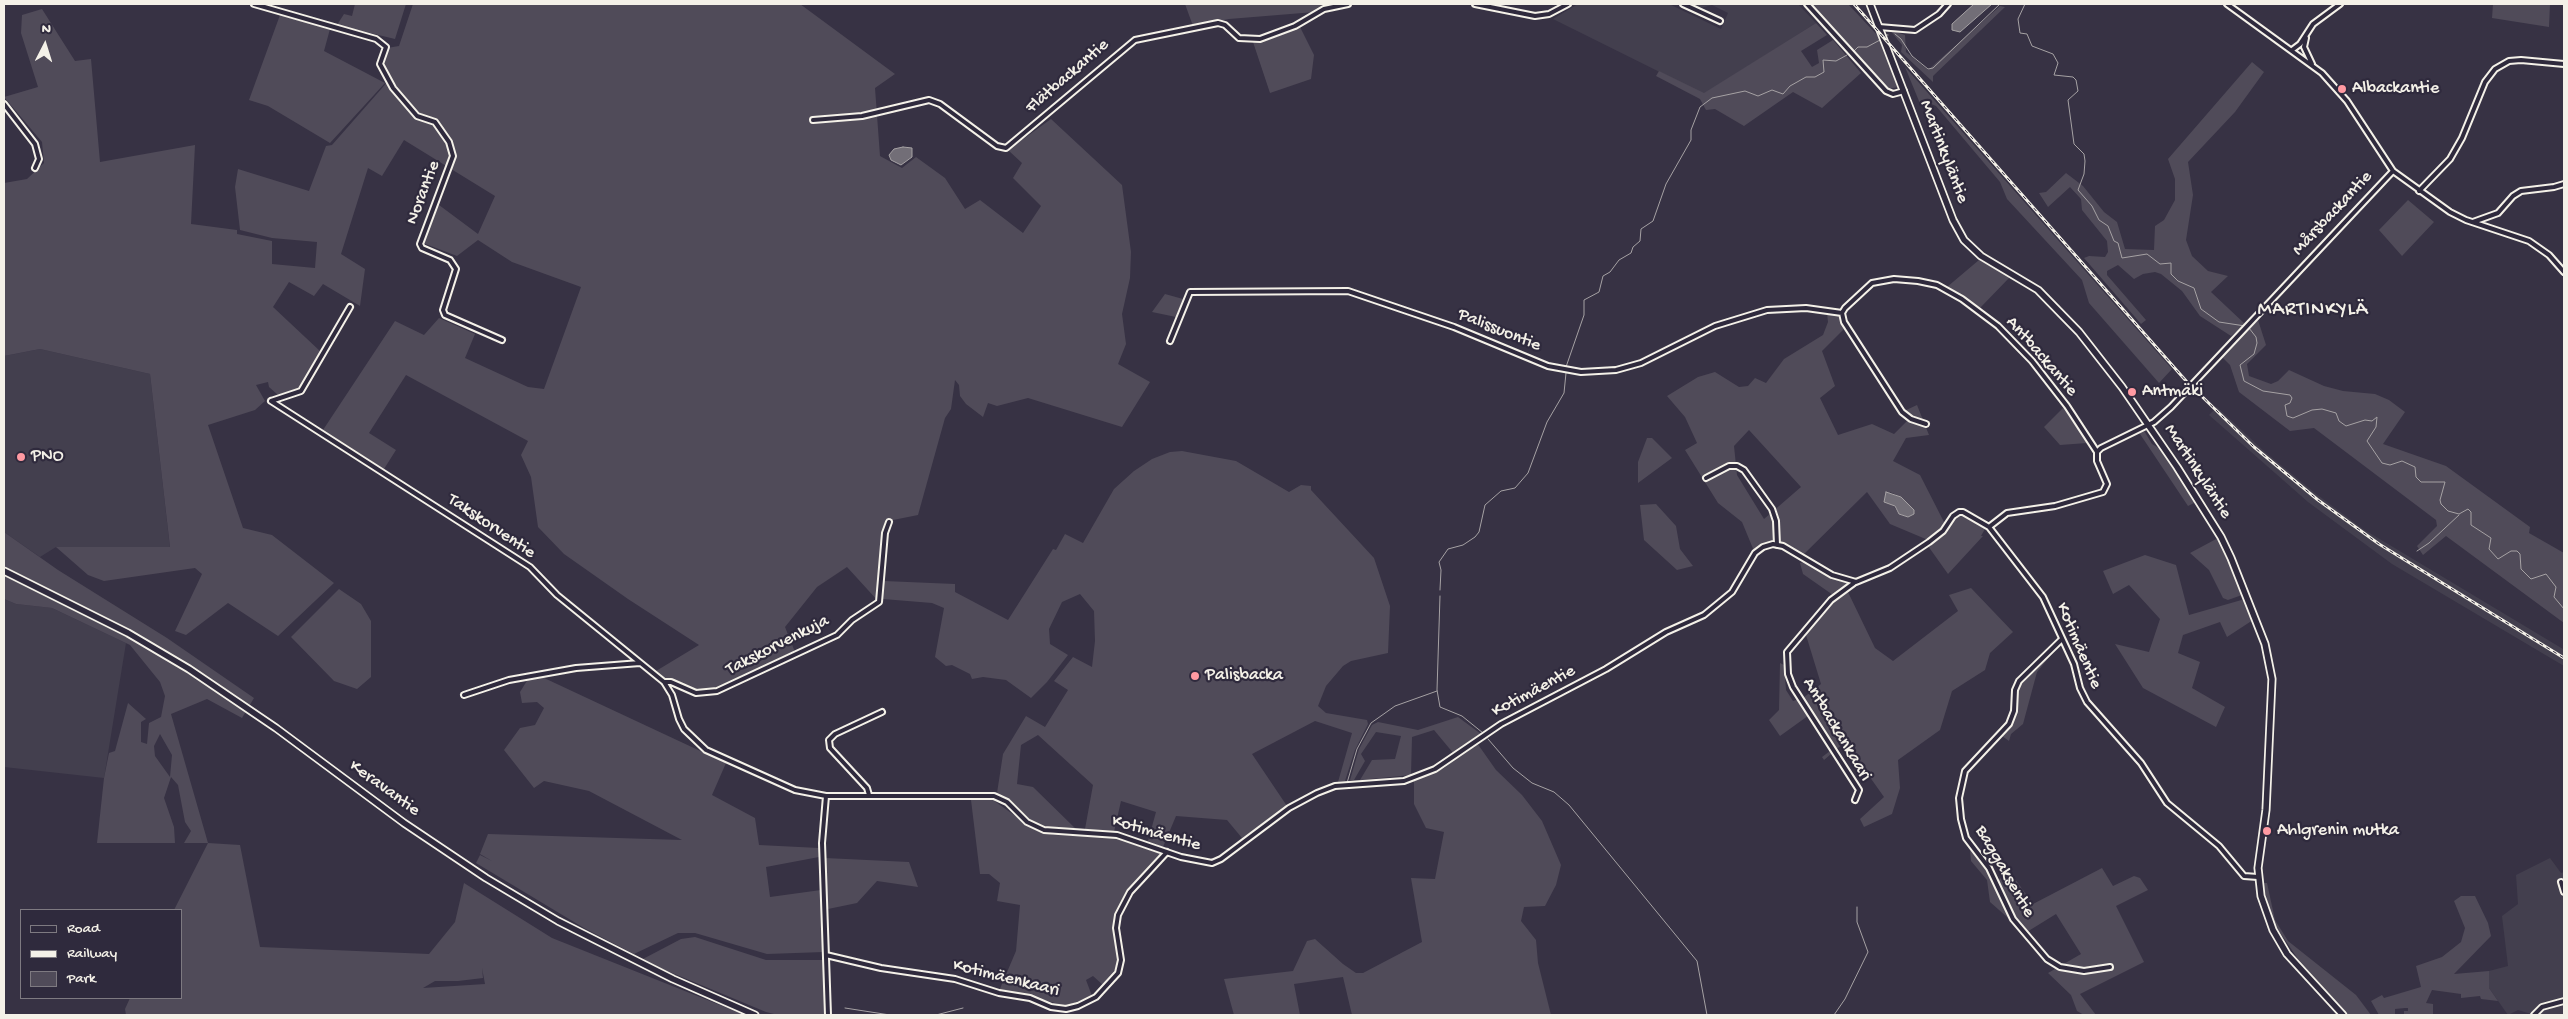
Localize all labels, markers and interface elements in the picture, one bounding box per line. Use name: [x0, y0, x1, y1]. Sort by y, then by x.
north arrow: [20, 20, 70, 70]
text: N: [41, 21, 52, 38]
street label: Flätbackantie: [1022, 35, 1114, 119]
place label: Albackantie: [2352, 78, 2439, 100]
marker: Albackantie: [2336, 83, 2348, 95]
street label: Martinkyläntie: [1913, 97, 1973, 207]
street label: Norantie: [402, 158, 446, 228]
street label: Mårsbackantie: [2288, 167, 2378, 261]
district label: MARTINKYLÄ: [2256, 299, 2370, 323]
street label: Palissuontie: [1454, 305, 1544, 357]
street label: Antbackantie: [2000, 312, 2082, 402]
place label: Antmäki: [2142, 381, 2203, 403]
marker: Antmäki: [2126, 386, 2138, 398]
street label: Martinkyläntie: [2158, 421, 2236, 523]
place label: PNO: [31, 446, 64, 468]
marker: PNO: [15, 451, 27, 463]
street label: Takskorventie: [443, 490, 539, 564]
street label: Kotimäentie: [2050, 600, 2106, 692]
street label: Takskorvenkuja: [723, 611, 833, 681]
street label: Kotimäentie: [1488, 661, 1580, 723]
place label: Palisbacka: [1205, 665, 1283, 687]
marker: Palisbacka: [1189, 670, 1201, 682]
street label: Antbackankaari: [1797, 674, 1875, 786]
street label: Keravantie: [344, 756, 424, 822]
street label: Kotimäentie: [1109, 811, 1203, 857]
place label: Ahlgrenin mutka: [2277, 820, 2399, 842]
street label: Baggaksentie: [1969, 822, 2039, 922]
marker: Ahlgrenin mutka: [2261, 825, 2273, 837]
legend: [20, 909, 182, 999]
text: Road: [67, 920, 100, 938]
text: Railway: [67, 945, 117, 963]
street label: Kotimäenkaari: [950, 955, 1062, 1003]
text: Park: [67, 970, 96, 988]

